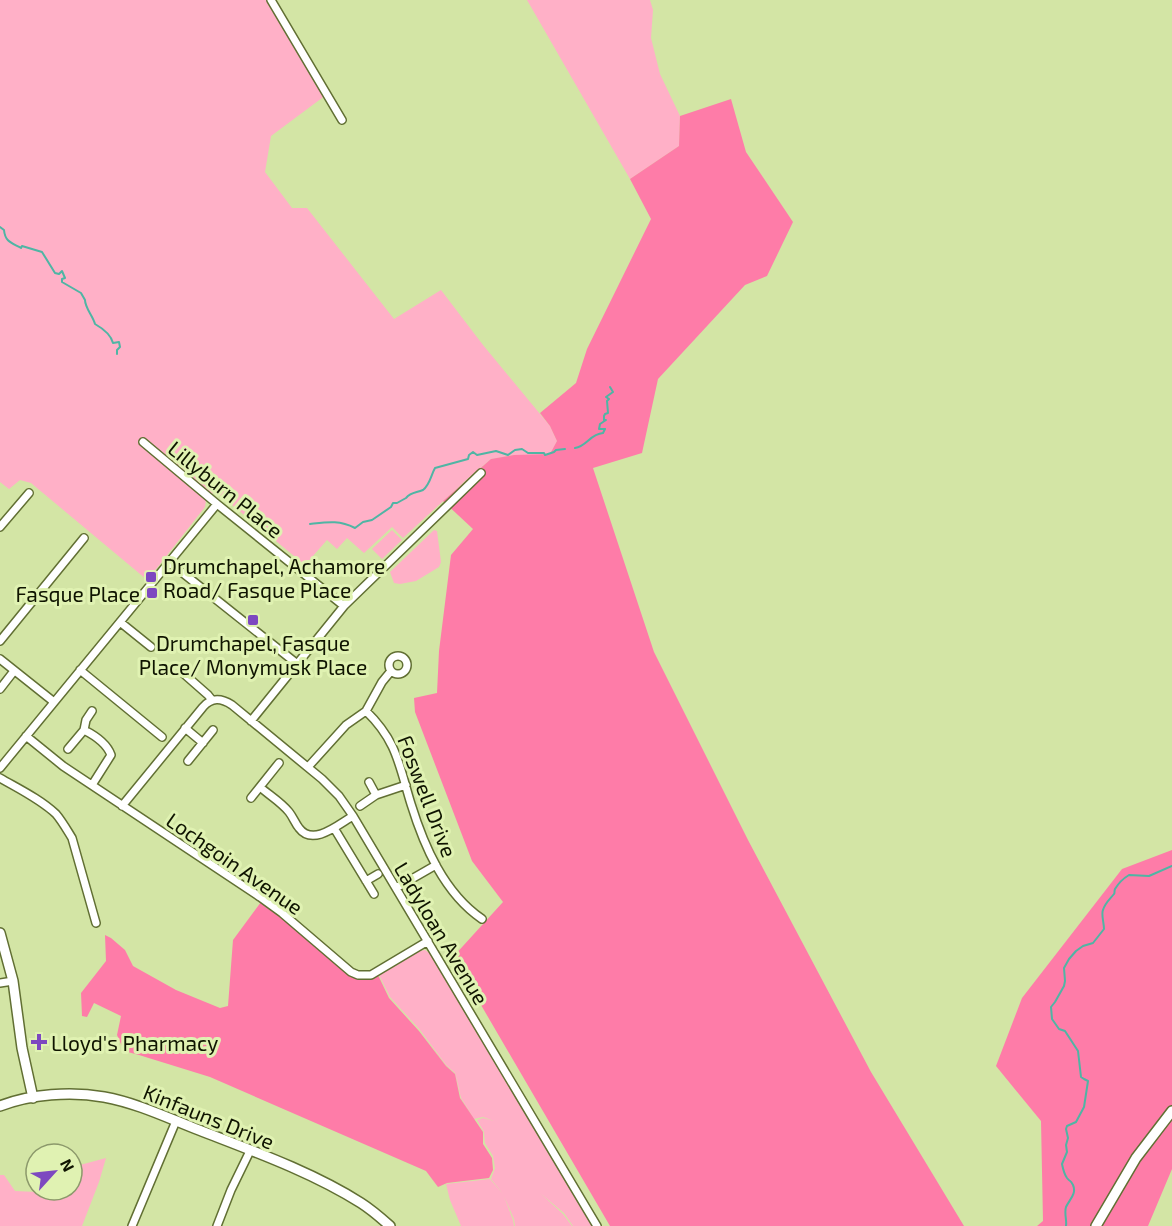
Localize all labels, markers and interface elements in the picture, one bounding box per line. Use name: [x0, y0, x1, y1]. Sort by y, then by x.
street label: Lillyburn Place: [164, 435, 288, 543]
place label: Drumchapel, Achamore Road/ Fasque Place: [163, 553, 385, 602]
marker: Drumchapel, Achamore Road/ Fasque Place: [144, 570, 158, 584]
place label: Fasque Place: [16, 581, 140, 606]
marker: Fasque Place: [145, 586, 159, 600]
marker: Drumchapel, Fasque Place/ Monymusk Place: [246, 613, 260, 627]
place label: Drumchapel, Fasque Place/ Monymusk Place: [139, 630, 367, 679]
street label: Foswell Drive: [393, 731, 463, 861]
street label: Lochgoin Avenue: [162, 807, 308, 919]
street label: Ladyloan Avenue: [390, 857, 494, 1009]
place label: Lloyd's Pharmacy: [51, 1030, 218, 1055]
marker: Lloyd's Pharmacy: [32, 1035, 46, 1049]
street label: Kinfauns Drive: [140, 1078, 278, 1154]
north arrow: [24, 1142, 84, 1202]
text: N: [57, 1155, 79, 1174]

